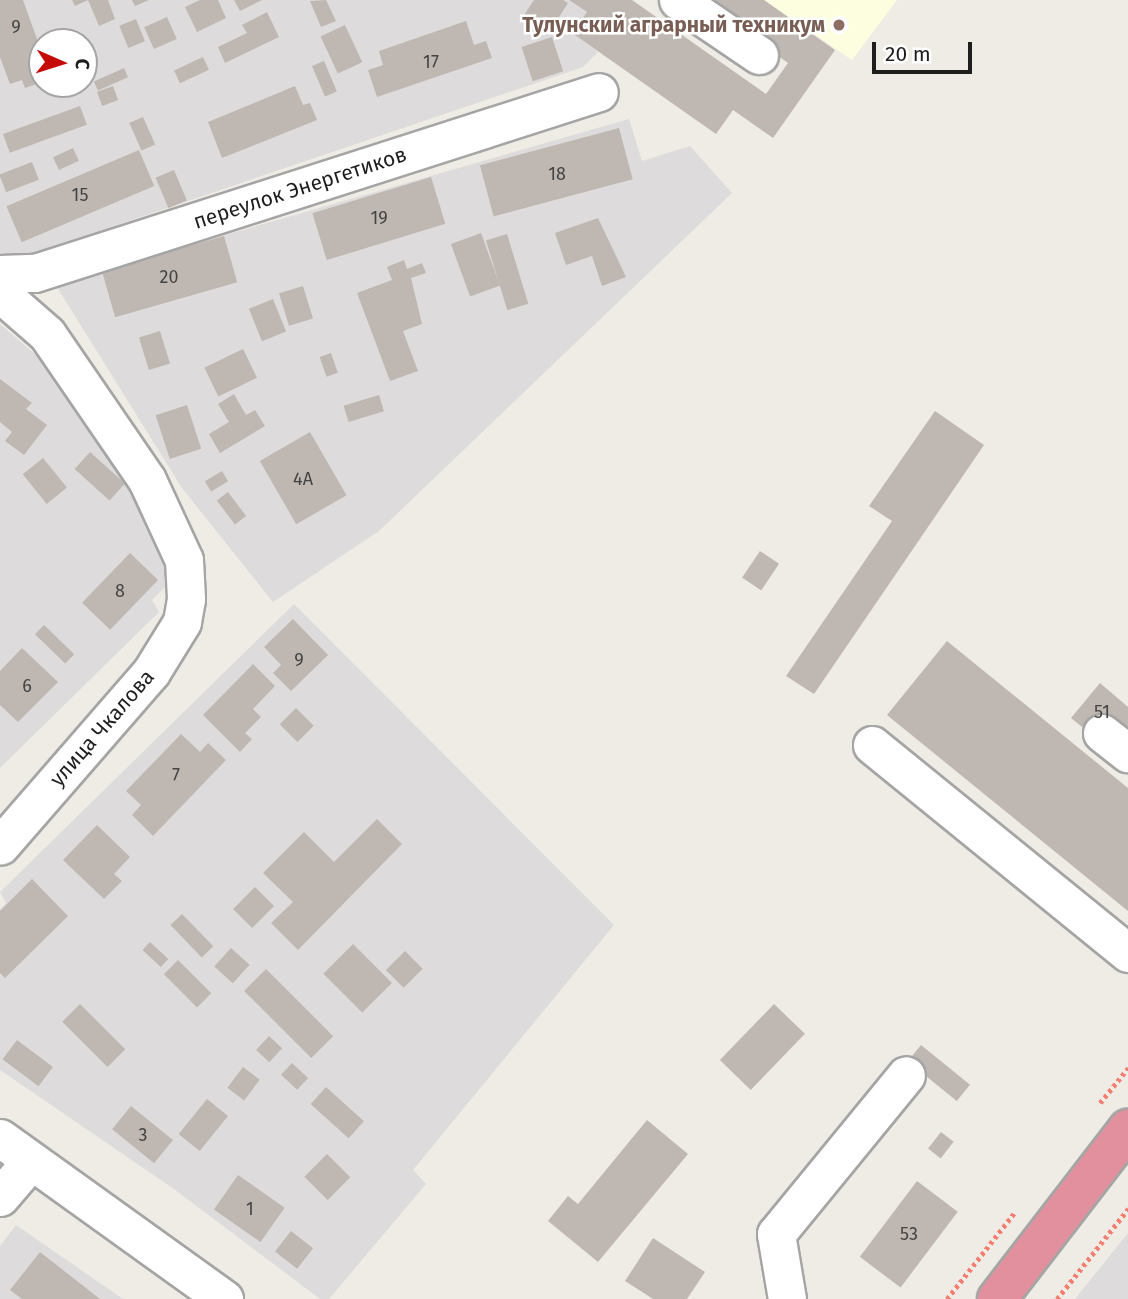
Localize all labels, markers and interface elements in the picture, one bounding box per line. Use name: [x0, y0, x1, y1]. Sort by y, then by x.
place label: Тулунский аграрный техникум: [522, 12, 825, 38]
house number: 9: [11, 16, 21, 38]
marker: Тулунский аграрный техникум: [831, 17, 847, 33]
north arrow: [28, 28, 98, 98]
scale bar: [876, 28, 976, 72]
text: 20 m: [885, 41, 931, 67]
house number: 17: [423, 51, 439, 73]
text: С: [71, 58, 94, 70]
street label: переулок Энергетиков: [190, 142, 410, 234]
house number: 18: [548, 163, 566, 185]
house number: 15: [72, 184, 88, 206]
house number: 19: [370, 207, 388, 229]
house number: 20: [160, 266, 178, 288]
house number: 4А: [293, 468, 313, 490]
house number: 8: [115, 580, 125, 602]
house number: 9: [294, 649, 304, 671]
street label: улица Чкалова: [44, 665, 160, 791]
house number: 6: [22, 675, 32, 697]
house number: 51: [1094, 701, 1110, 723]
house number: 7: [172, 764, 180, 786]
house number: 3: [139, 1124, 147, 1146]
house number: 1: [246, 1198, 254, 1220]
house number: 53: [900, 1223, 918, 1245]

